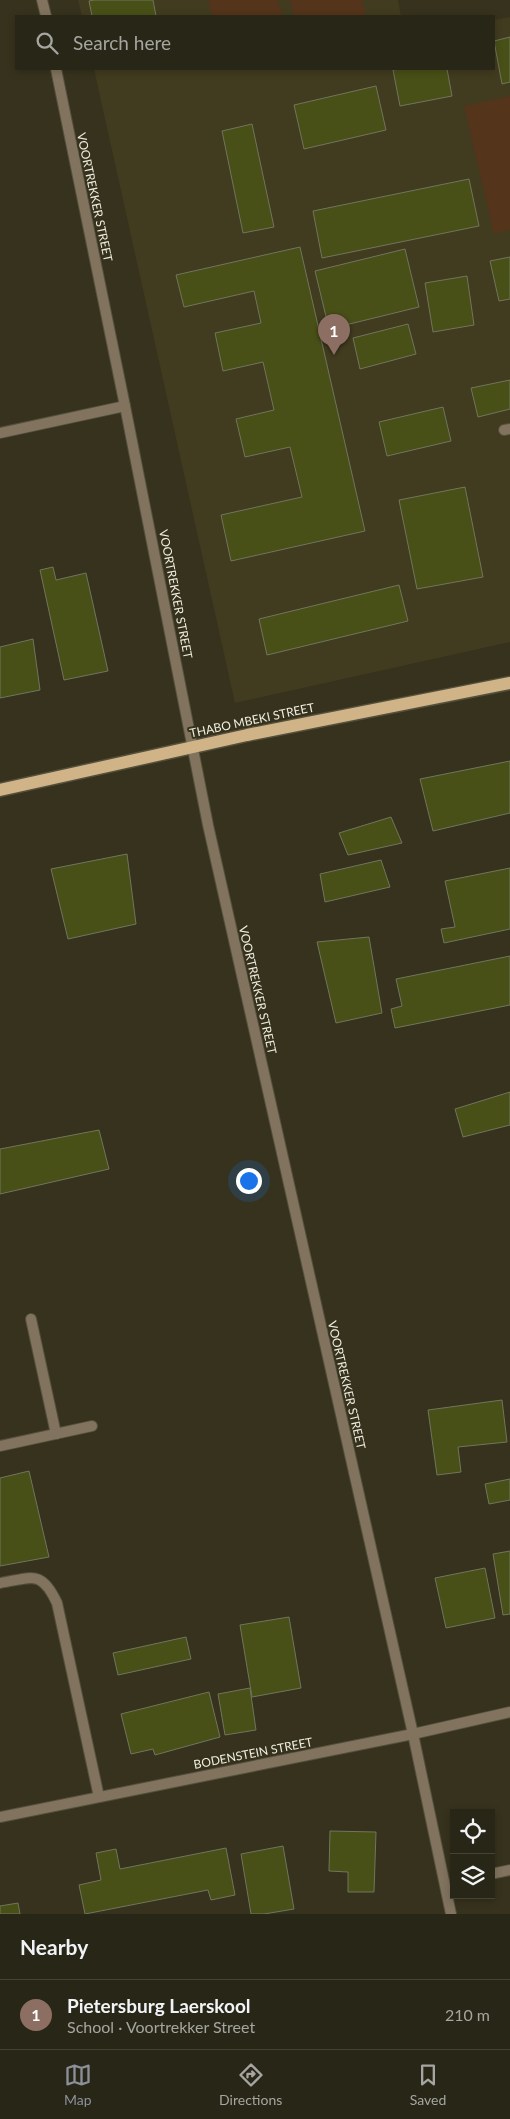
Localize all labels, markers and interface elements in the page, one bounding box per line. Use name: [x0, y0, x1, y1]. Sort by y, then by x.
search box: [15, 15, 495, 70]
icon: search: [33, 29, 61, 57]
text: Search here: [73, 31, 171, 54]
street label: VOORTREKKER STREET: [74, 131, 116, 263]
pin: 1: [318, 314, 350, 355]
street label: VOORTREKKER STREET: [156, 528, 196, 660]
street label: THABO MBEKI STREET: [188, 699, 316, 741]
street label: VOORTREKKER STREET: [236, 924, 280, 1056]
your location: [236, 1168, 262, 1194]
street label: VOORTREKKER STREET: [325, 1319, 369, 1451]
street label: BODENSTEIN STREET: [192, 1734, 314, 1772]
map controls: [450, 1809, 495, 1899]
button: locate: [450, 1809, 495, 1854]
button: layers: [450, 1854, 495, 1899]
text: Nearby: [20, 1934, 88, 1959]
text: Pietersburg Laerskool: [67, 1994, 251, 2017]
text: 1: [31, 2005, 41, 2024]
text: 210 m: [445, 2005, 490, 2024]
text: School · Voortrekker Street: [67, 2017, 255, 2036]
tab: Map: [64, 2061, 92, 2108]
tab: Directions: [219, 2061, 282, 2108]
tab: Saved: [410, 2061, 446, 2108]

